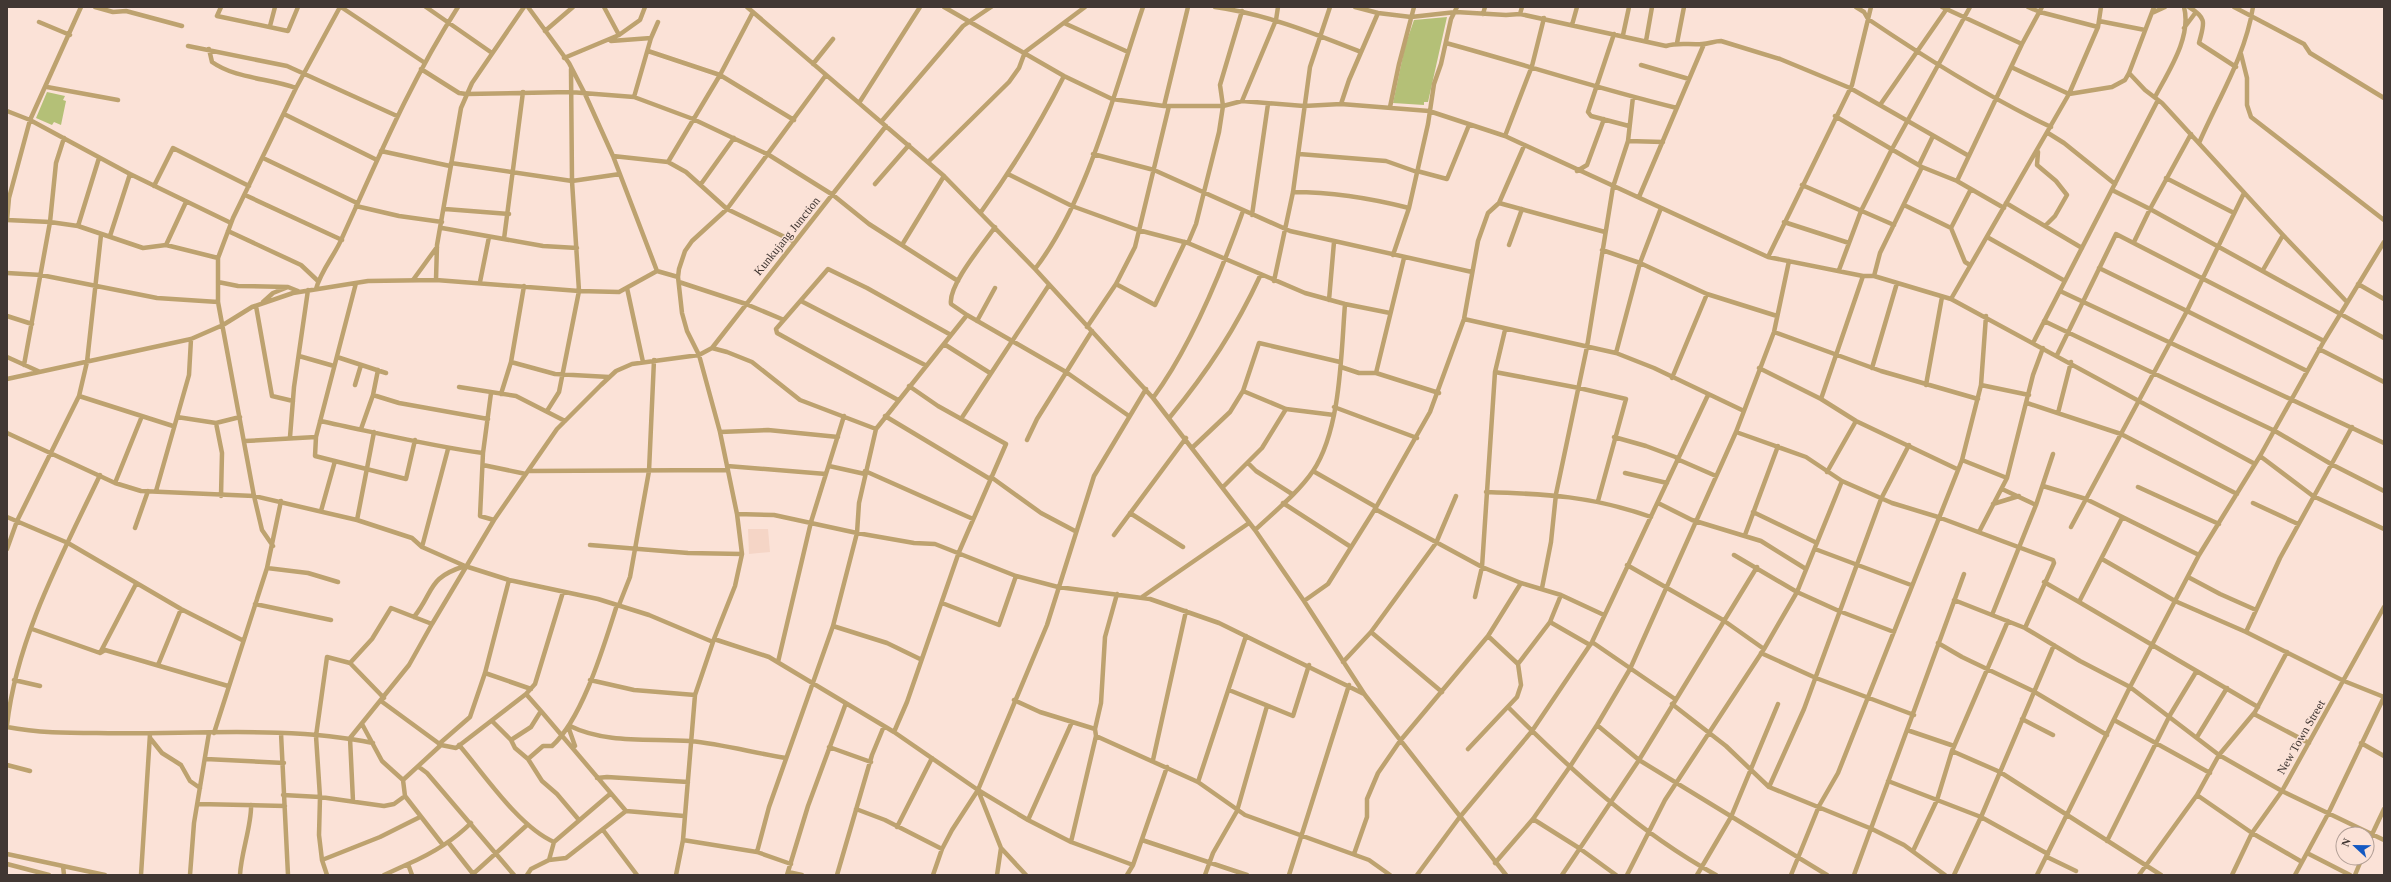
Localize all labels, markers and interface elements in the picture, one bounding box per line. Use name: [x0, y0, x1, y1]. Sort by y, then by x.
street label: Kunkujang Junction: [751, 194, 823, 278]
street label: New Town Street: [2274, 697, 2328, 777]
north arrow: [2335, 826, 2375, 866]
text: N: [2339, 836, 2353, 848]

